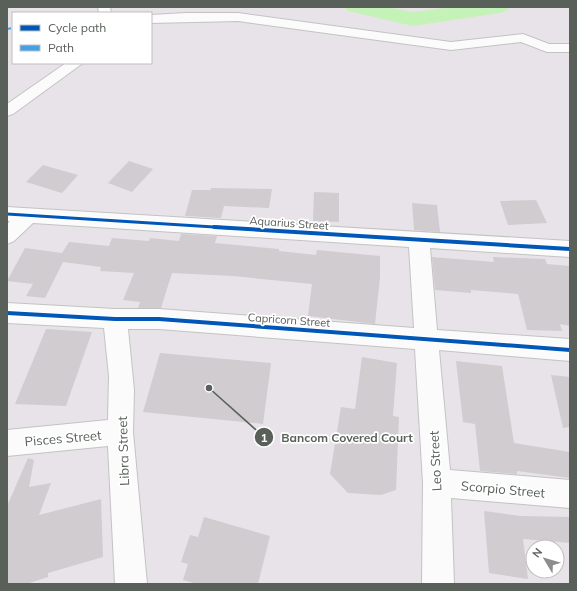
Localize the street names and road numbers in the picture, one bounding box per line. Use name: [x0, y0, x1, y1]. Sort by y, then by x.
street label: Aquarius Street: [249, 213, 329, 233]
street label: Capricorn Street: [247, 310, 331, 330]
street label: Libra Street: [114, 415, 132, 486]
street label: Pisces Street: [24, 427, 103, 449]
street label: Leo Street: [425, 430, 445, 492]
street label: Scorpio Street: [460, 477, 546, 501]

